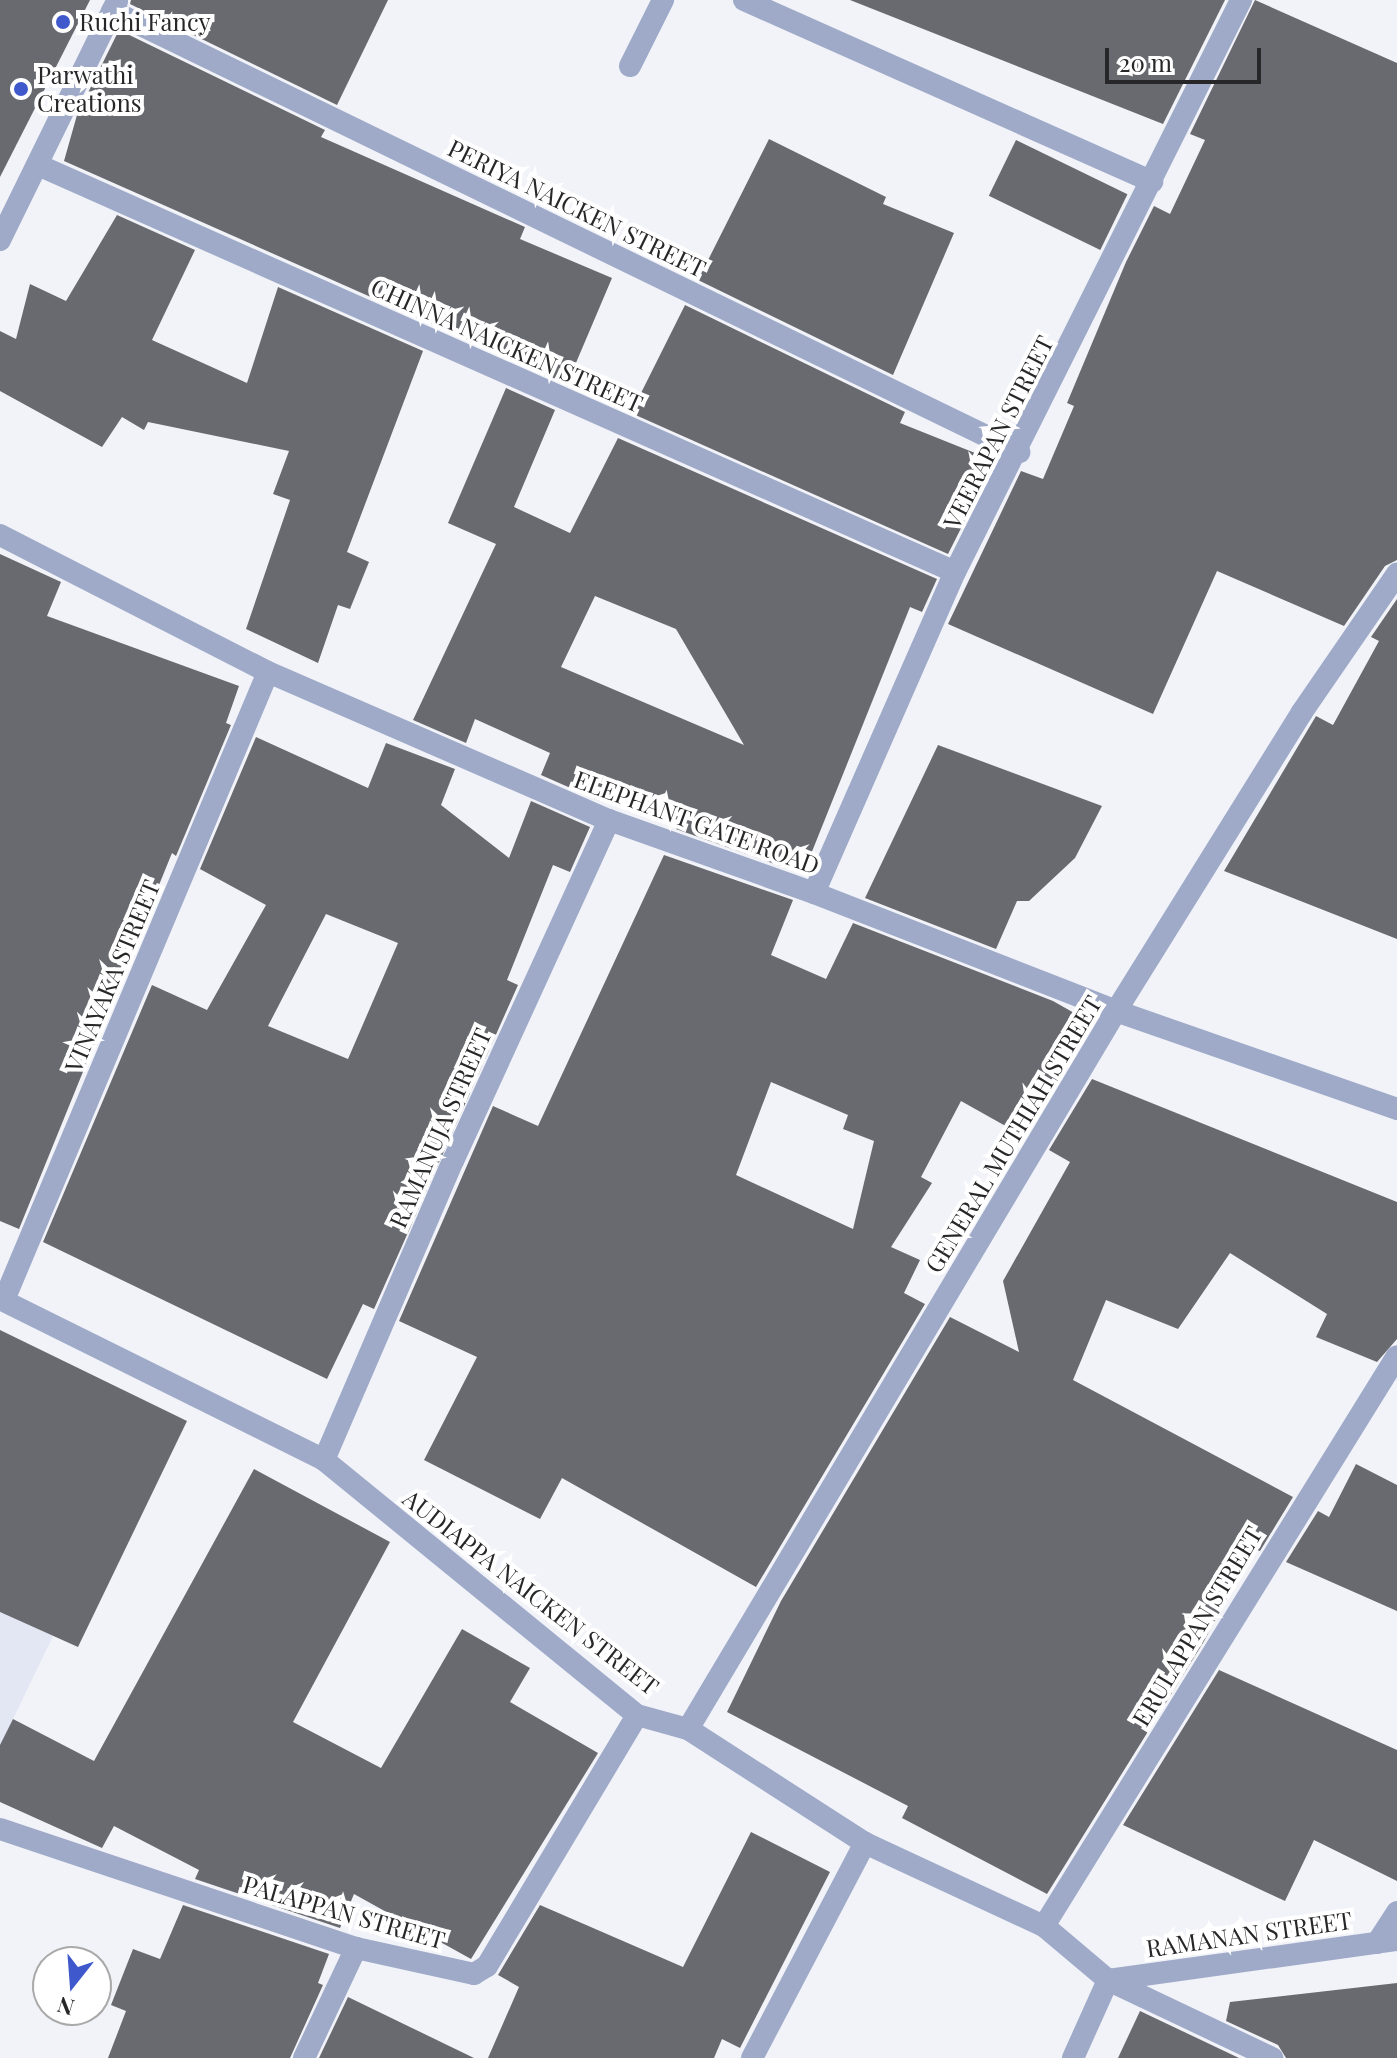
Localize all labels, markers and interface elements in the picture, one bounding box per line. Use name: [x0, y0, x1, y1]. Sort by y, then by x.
place label: Ruchi Fancy: [79, 8, 211, 36]
marker: Ruchi Fancy: [54, 13, 72, 31]
scale bar: [1109, 32, 1265, 82]
text: 20 m: [1119, 46, 1172, 78]
place label: Parwathi Creations: [37, 61, 142, 117]
marker: Parwathi Creations: [12, 80, 30, 98]
street label: PERIYA NAICKEN STREET: [443, 133, 711, 283]
street label: CHINNA NAICKEN STREET: [367, 272, 647, 418]
street label: VEERAPAN STREET: [937, 331, 1059, 533]
street label: ELEPHANT GATE ROAD: [570, 764, 824, 880]
street label: VINAYAKA STREET: [59, 876, 165, 1076]
street label: GENERAL MUTHIAH STREET: [919, 990, 1107, 1278]
street label: RAMANUJA STREET: [383, 1024, 497, 1232]
street label: AUDIAPPA NAICKEN STREET: [398, 1483, 664, 1701]
street label: ERULAPPAN STREET: [1126, 1521, 1268, 1731]
street label: PALAPPAN STREET: [240, 1869, 448, 1955]
street label: RAMANAN STREET: [1144, 1905, 1354, 1963]
north arrow: [32, 1946, 112, 2026]
text: N: [54, 1990, 78, 2024]

